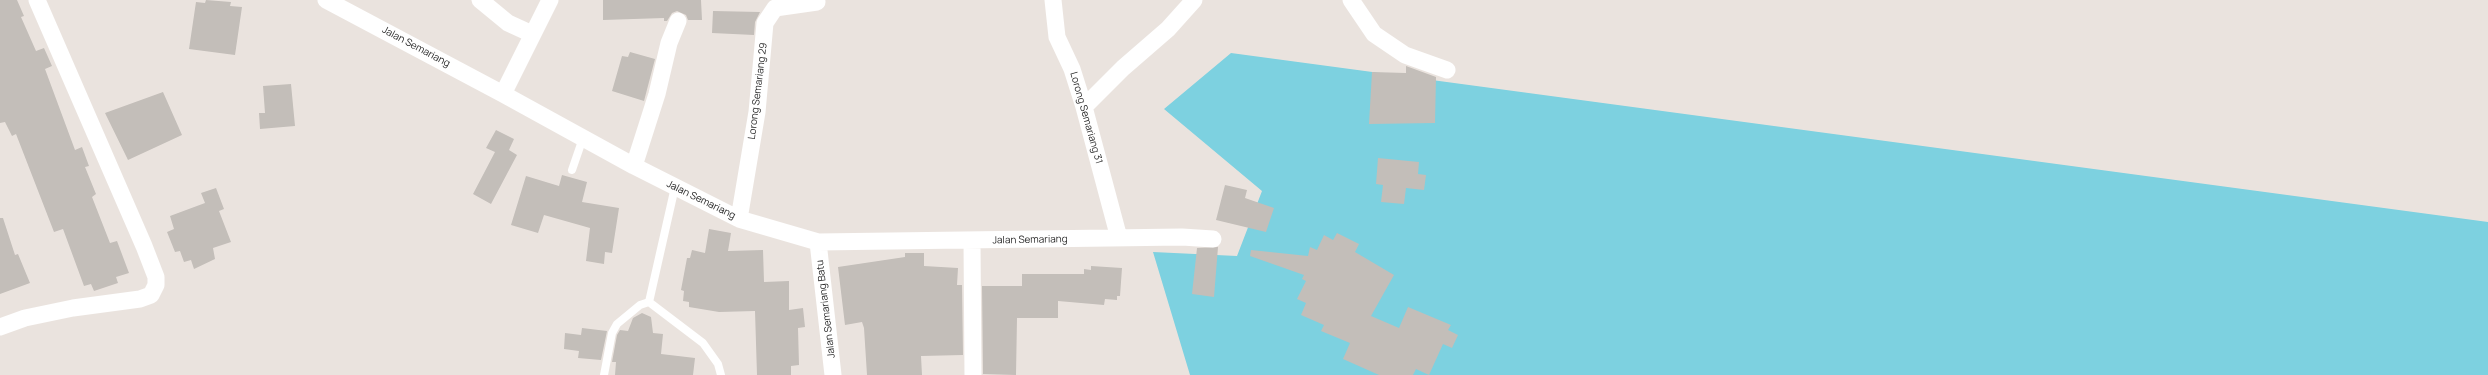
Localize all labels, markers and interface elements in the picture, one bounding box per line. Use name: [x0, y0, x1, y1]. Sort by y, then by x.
street label: Jalan Semariang: [380, 24, 452, 70]
street label: Lorong Semariang 29: [746, 42, 770, 140]
street label: Lorong Semariang 31: [1067, 71, 1105, 165]
street label: Jalan Semariang: [665, 178, 737, 222]
street label: Jalan Semariang: [992, 233, 1068, 247]
street label: Jalan Semariang Batu: [814, 259, 838, 359]

